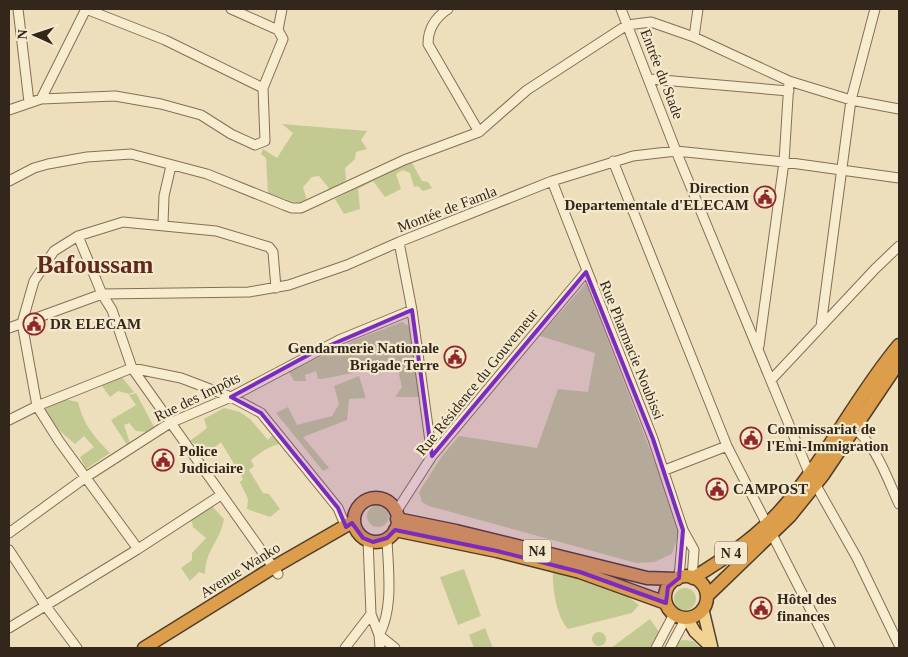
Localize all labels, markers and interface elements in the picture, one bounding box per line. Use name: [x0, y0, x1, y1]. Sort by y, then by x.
north arrow: [10, 10, 60, 60]
street label: Entrée du Stade: [638, 27, 687, 122]
text: N: [15, 29, 30, 40]
place label: Direction Departementale d'ELECAM: [564, 180, 750, 213]
street label: Montée de Famla: [395, 183, 499, 235]
public building icon: Direction Departementale d'ELECAM: [753, 185, 777, 209]
district label: Bafoussam: [37, 251, 154, 278]
street label: Rue Pharmacie Noubissi: [597, 278, 667, 422]
street label: Rue Résidence du Gouverneur: [413, 306, 541, 458]
public building icon: DR ELECAM: [22, 312, 46, 336]
place label: DR ELECAM: [50, 316, 141, 332]
place label: Gendarmerie Nationale Brigade Terre: [288, 340, 439, 373]
public building icon: Gendarmerie Nationale Brigade Terre: [443, 345, 467, 369]
street label: Rue des Impôts: [152, 369, 243, 425]
place label: Commissariat de l'Emi-Immigration: [767, 421, 889, 454]
public building icon: Commissariat de l'Emi-Immigration: [739, 426, 763, 450]
place label: Police Judiciaire: [179, 443, 243, 476]
public building icon: Police Judiciaire: [151, 448, 175, 472]
public building icon: CAMPOST: [705, 477, 729, 501]
place label: CAMPOST: [733, 481, 808, 497]
street label: Avenue Wanko: [197, 539, 283, 601]
road number: N4: [523, 540, 551, 562]
road number: N 4: [715, 542, 747, 564]
place label: Hôtel des finances: [777, 591, 837, 624]
public building icon: Hôtel des finances: [749, 596, 773, 620]

